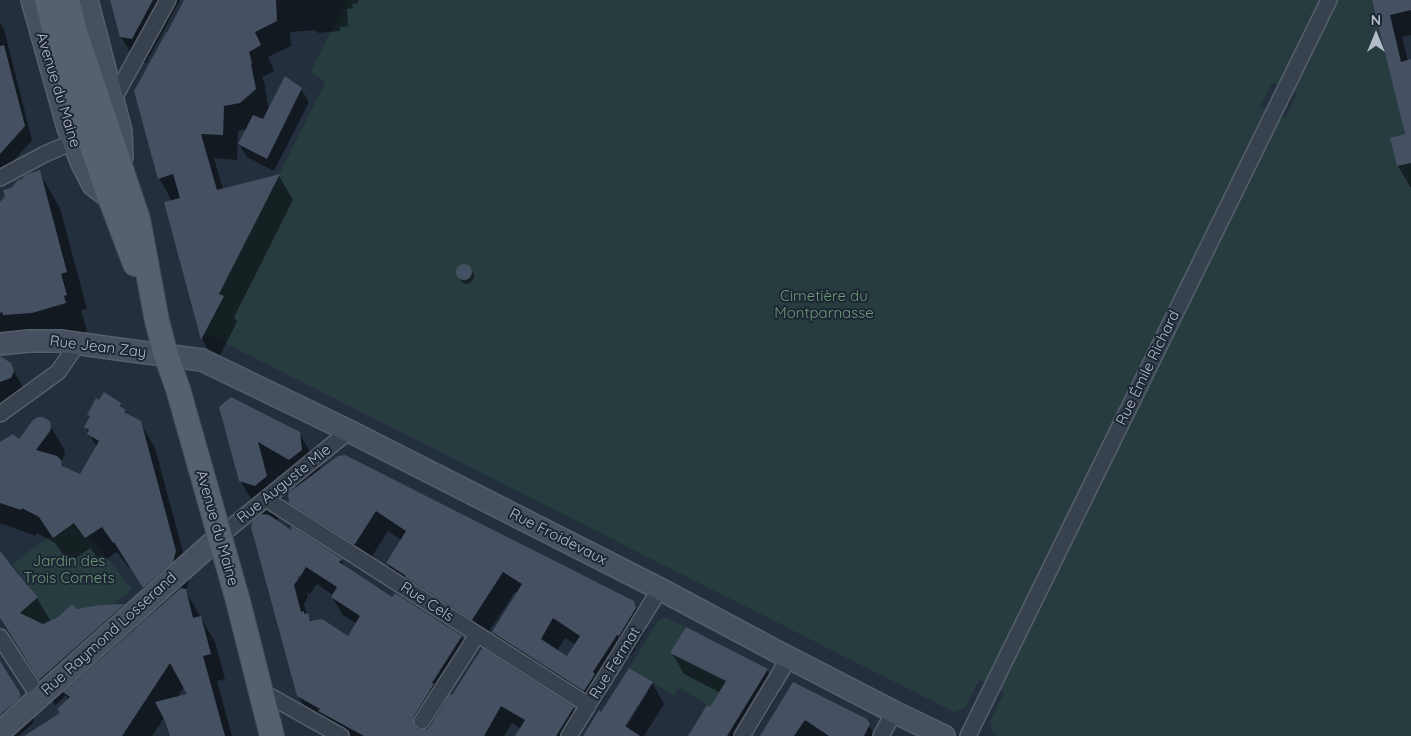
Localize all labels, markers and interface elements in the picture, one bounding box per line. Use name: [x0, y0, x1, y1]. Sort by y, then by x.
north arrow: [1351, 10, 1401, 60]
text: N: [1371, 11, 1381, 29]
street label: Avenue du Maine: [32, 30, 84, 150]
park label: Cimetière du Montparnasse: [774, 287, 874, 322]
street label: Rue Émile Richard: [1112, 308, 1184, 428]
street label: Rue Jean Zay: [49, 332, 147, 362]
street label: Rue Auguste Mie: [233, 441, 335, 527]
street label: Avenue du Maine: [192, 468, 242, 588]
street label: Rue Froidevaux: [506, 505, 610, 569]
park label: Jardin des Trois Cornets: [23, 552, 115, 587]
street label: Rue Raymond Losserand: [38, 569, 180, 699]
street label: Rue Cels: [397, 578, 457, 626]
street label: Rue Fermat: [586, 624, 644, 702]

